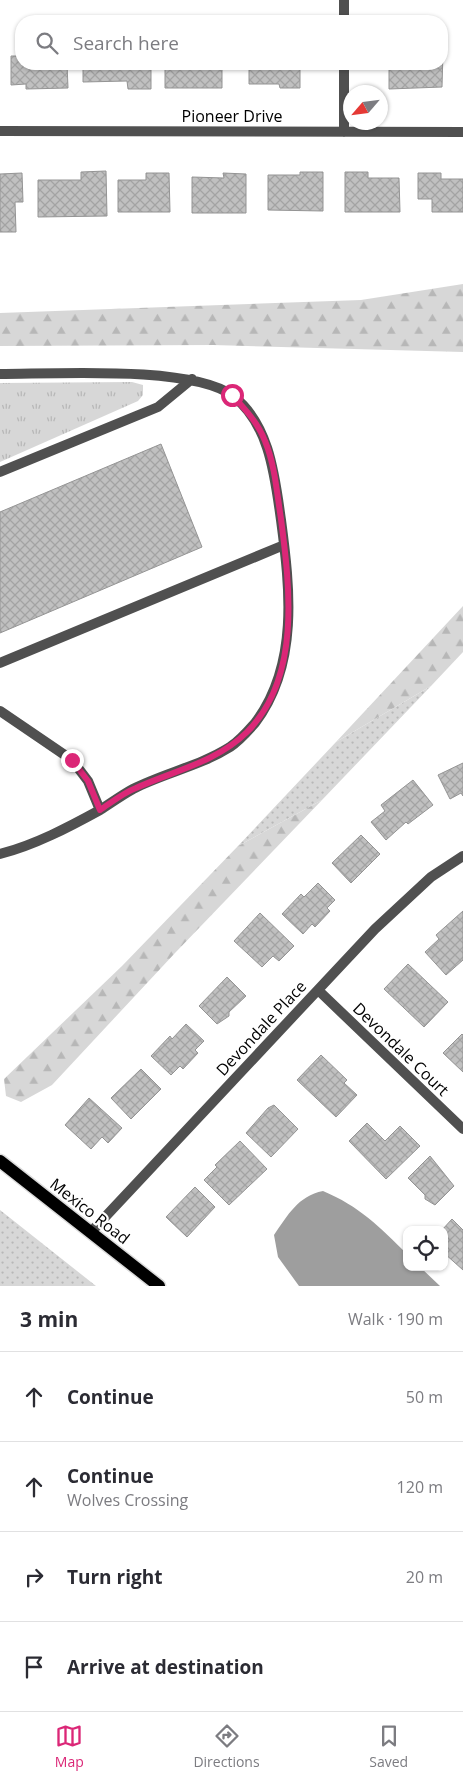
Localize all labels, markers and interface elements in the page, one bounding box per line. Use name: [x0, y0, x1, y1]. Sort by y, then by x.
search box: [15, 15, 448, 70]
icon: search: [33, 29, 61, 57]
text: Search here: [73, 30, 179, 56]
north arrow: [343, 85, 388, 130]
street label: Pioneer Drive: [182, 105, 282, 127]
route start: [221, 384, 244, 407]
route end: [61, 749, 84, 772]
street label: Devondale Place: [211, 975, 311, 1081]
street label: Devondale Court: [348, 997, 454, 1101]
street label: Mexico Road: [46, 1173, 134, 1249]
map controls: [403, 1226, 448, 1271]
button: locate: [403, 1226, 448, 1271]
text: 3 min: [20, 1305, 78, 1333]
text: Walk · 190 m: [348, 1308, 443, 1330]
icon: ahead: [20, 1383, 48, 1411]
text: Continue: [67, 1384, 154, 1410]
text: 50 m: [406, 1386, 443, 1408]
text: Continue: [67, 1463, 154, 1489]
icon: ahead: [20, 1473, 48, 1501]
text: 120 m: [397, 1476, 443, 1498]
text: Wolves Crossing: [67, 1489, 188, 1511]
icon: right: [20, 1563, 48, 1591]
text: Turn right: [67, 1564, 162, 1590]
text: 20 m: [406, 1566, 443, 1588]
icon: arrive: [20, 1653, 48, 1681]
text: Arrive at destination: [67, 1654, 264, 1680]
tab: Map: [55, 1722, 84, 1771]
tab: Directions: [193, 1722, 260, 1771]
tab: Saved: [369, 1722, 408, 1771]

